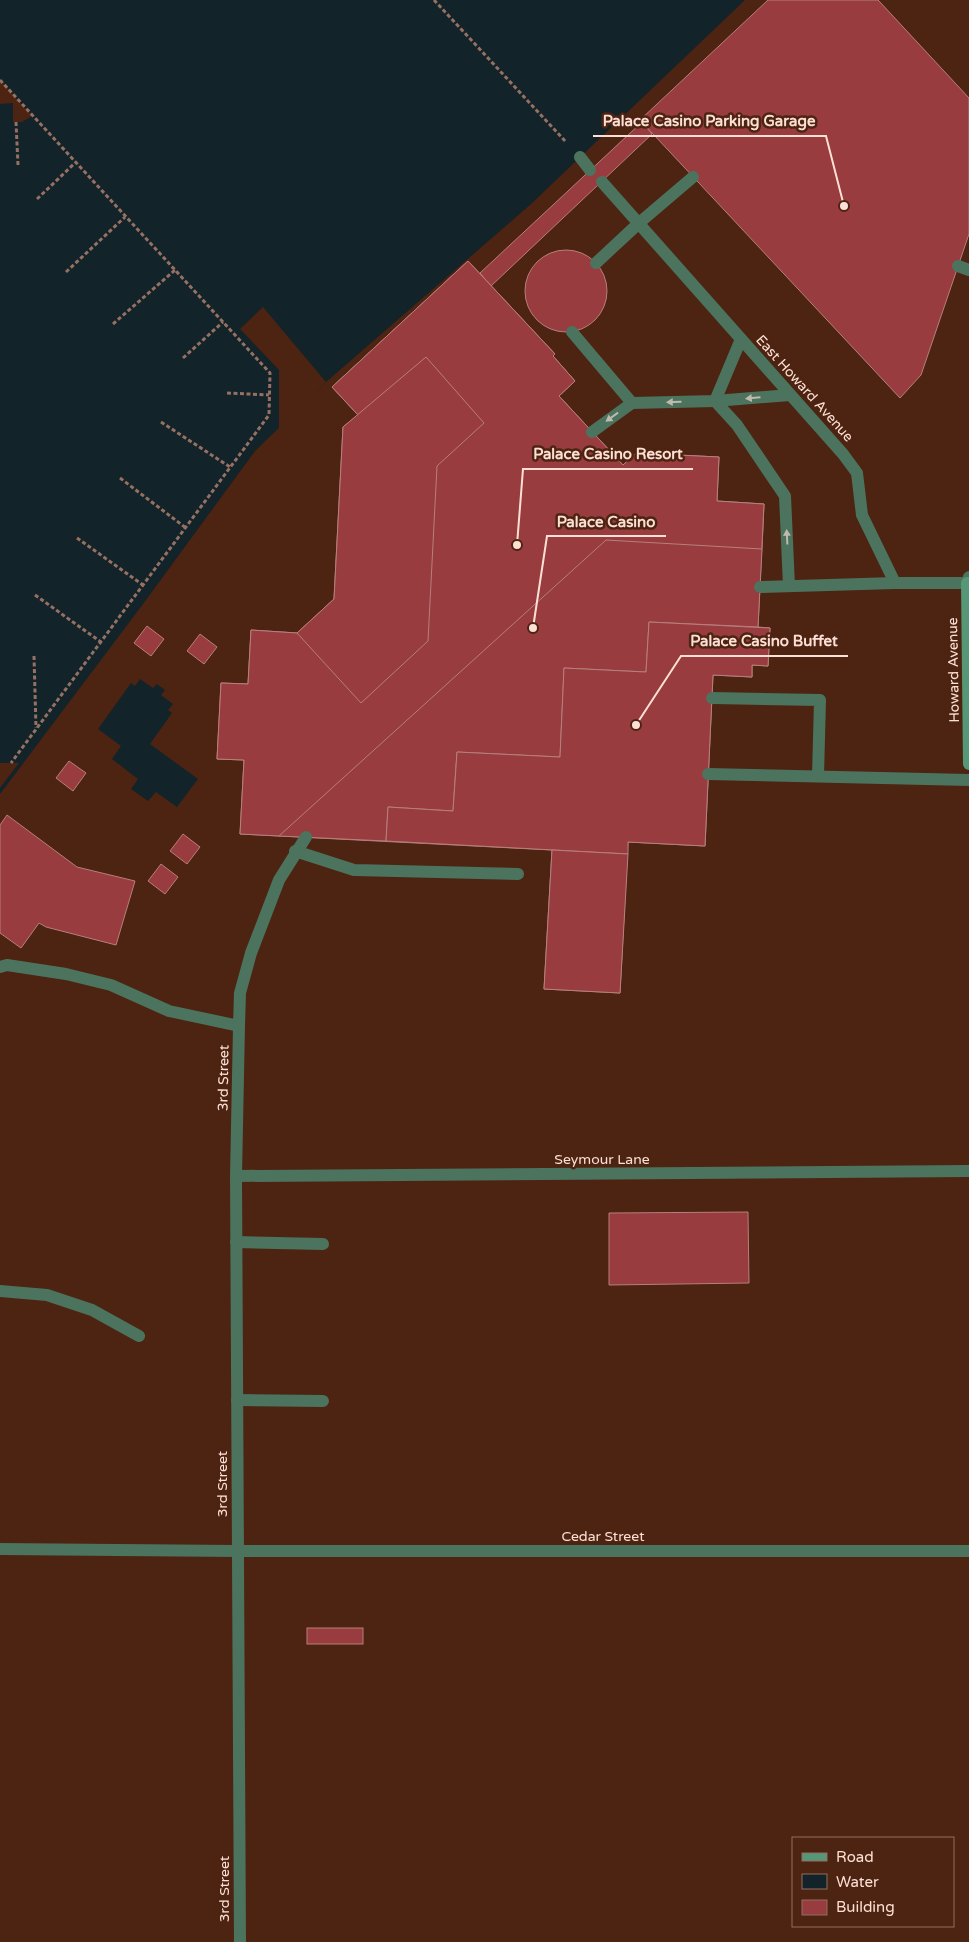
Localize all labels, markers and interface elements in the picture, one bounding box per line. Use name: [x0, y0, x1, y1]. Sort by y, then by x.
callout: Palace Casino Parking Garage: [593, 106, 826, 136]
text: Palace Casino Parking Garage: [603, 112, 816, 131]
street label: East Howard Avenue: [752, 331, 857, 445]
one-way arrow: [744, 394, 760, 402]
one-way arrow: [665, 398, 681, 406]
one-way arrow: [606, 412, 619, 423]
callout: Palace Casino Resort: [523, 439, 693, 469]
text: Palace Casino Resort: [533, 445, 683, 463]
callout: Palace Casino: [547, 506, 666, 536]
text: Palace Casino: [557, 513, 655, 531]
one-way arrow: [783, 529, 791, 545]
street label: Howard Avenue: [944, 617, 963, 723]
callout: Palace Casino Buffet: [681, 626, 848, 656]
text: Palace Casino Buffet: [690, 632, 838, 650]
street label: 3rd Street: [214, 1044, 233, 1111]
street label: Seymour Lane: [554, 1151, 650, 1168]
street label: 3rd Street: [214, 1450, 231, 1517]
street label: Cedar Street: [561, 1528, 645, 1545]
legend: [792, 1837, 954, 1927]
text: Road: [836, 1848, 874, 1866]
street label: 3rd Street: [216, 1855, 233, 1922]
text: Water: [836, 1873, 879, 1891]
text: Building: [836, 1898, 895, 1916]

